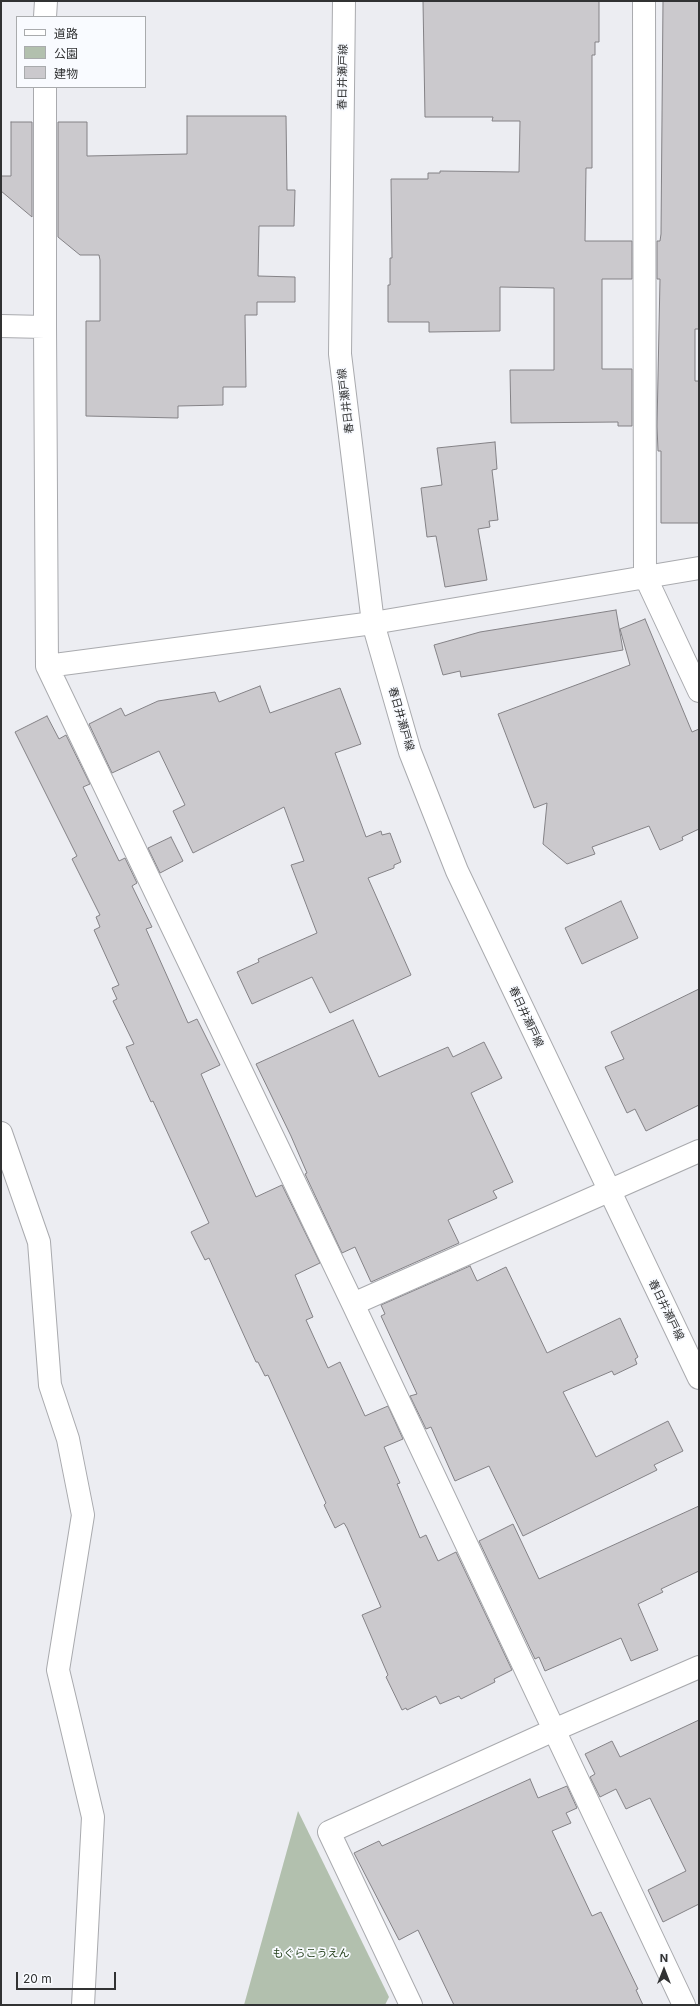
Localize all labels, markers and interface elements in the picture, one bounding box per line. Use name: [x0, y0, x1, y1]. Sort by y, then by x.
legend: [16, 16, 146, 88]
text: 道路: [54, 26, 78, 41]
street label: 春日井瀬戸線: [336, 44, 350, 110]
text: 公園: [54, 46, 78, 61]
text: 建物: [54, 66, 78, 81]
street label: 春日井瀬戸線: [335, 367, 357, 435]
street label: 春日井瀬戸線: [386, 685, 416, 753]
street label: 春日井瀬戸線: [506, 984, 546, 1050]
street label: 春日井瀬戸線: [646, 1277, 686, 1343]
park label: もぐらこうえん: [273, 1947, 349, 1961]
north arrow: [644, 1950, 684, 1990]
text: N: [660, 1951, 668, 1965]
scale bar: [18, 1964, 118, 1990]
text: 20 m: [23, 1971, 52, 1986]

